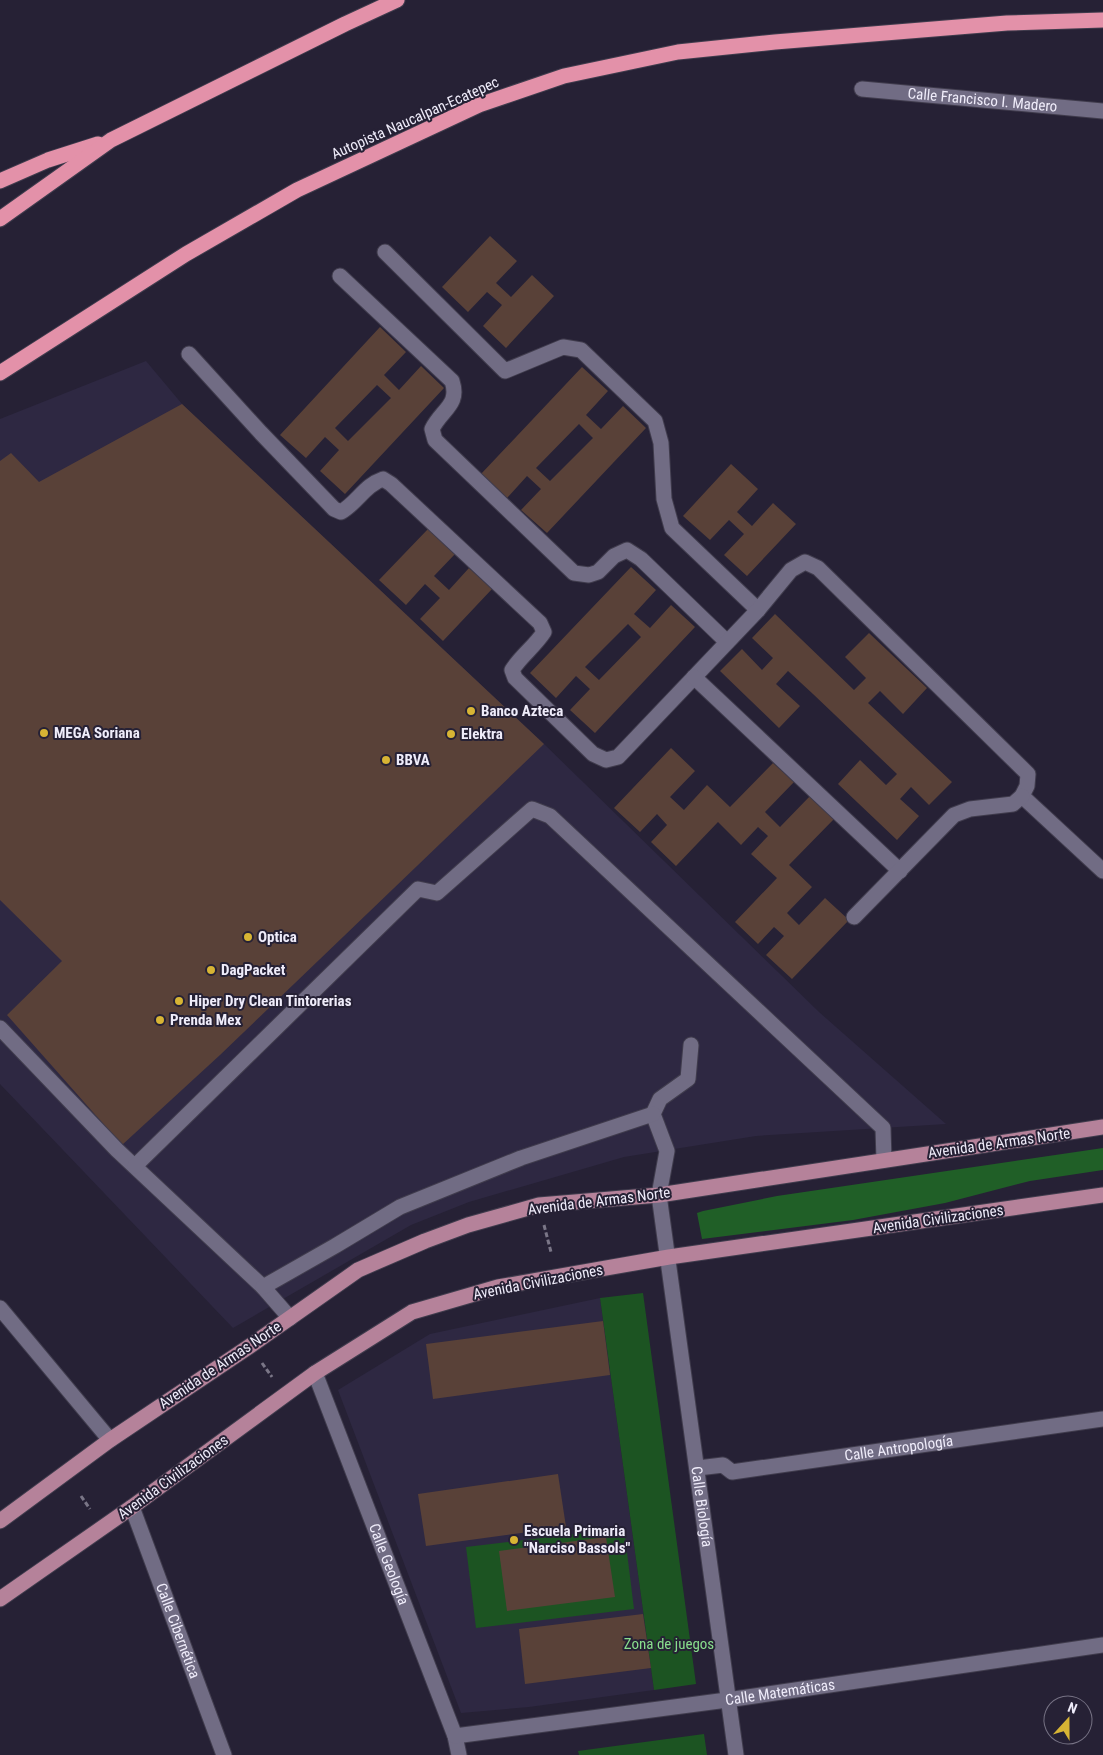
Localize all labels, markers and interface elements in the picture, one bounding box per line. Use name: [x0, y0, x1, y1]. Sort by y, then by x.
street label: Autopista Naucalpan-Ecatepec: [328, 73, 502, 163]
street label: Calle Francisco I. Madero: [907, 84, 1058, 116]
place label: Banco Azteca: [481, 702, 563, 720]
marker: Banco Azteca: [465, 705, 477, 717]
place label: MEGA Soriana: [54, 724, 140, 742]
place label: Elektra: [461, 725, 503, 743]
marker: MEGA Soriana: [38, 727, 50, 739]
marker: Elektra: [445, 728, 457, 740]
place label: BBVA: [396, 751, 430, 769]
marker: BBVA: [380, 754, 392, 766]
place label: Optica: [258, 928, 297, 946]
marker: Optica: [242, 931, 254, 943]
place label: DagPacket: [221, 961, 286, 979]
marker: DagPacket: [205, 964, 217, 976]
place label: Hiper Dry Clean Tintorerias: [189, 992, 352, 1010]
marker: Hiper Dry Clean Tintorerias: [173, 995, 185, 1007]
place label: Prenda Mex: [170, 1011, 241, 1029]
marker: Prenda Mex: [154, 1014, 166, 1026]
street label: Avenida de Armas Norte: [927, 1124, 1071, 1162]
street label: Avenida de Armas Norte: [527, 1183, 671, 1219]
street label: Avenida Civilizaciones: [871, 1201, 1005, 1237]
street label: Avenida Civilizaciones: [472, 1261, 605, 1303]
street label: Avenida de Armas Norte: [155, 1317, 285, 1413]
street label: Avenida Civilizaciones: [114, 1431, 232, 1523]
street label: Calle Antropología: [843, 1432, 954, 1465]
street label: Calle Biología: [687, 1465, 716, 1548]
street label: Calle Geología: [365, 1521, 413, 1607]
place label: Escuela Primaria "Narciso Bassols": [524, 1522, 630, 1557]
marker: Escuela Primaria "Narciso Bassols": [508, 1534, 520, 1546]
street label: Calle Cibernética: [152, 1581, 204, 1681]
park label: Zona de juegos: [624, 1635, 714, 1653]
street label: Calle Matemáticas: [724, 1675, 836, 1709]
north arrow: [1043, 1695, 1093, 1745]
text: N: [1066, 1699, 1080, 1717]

